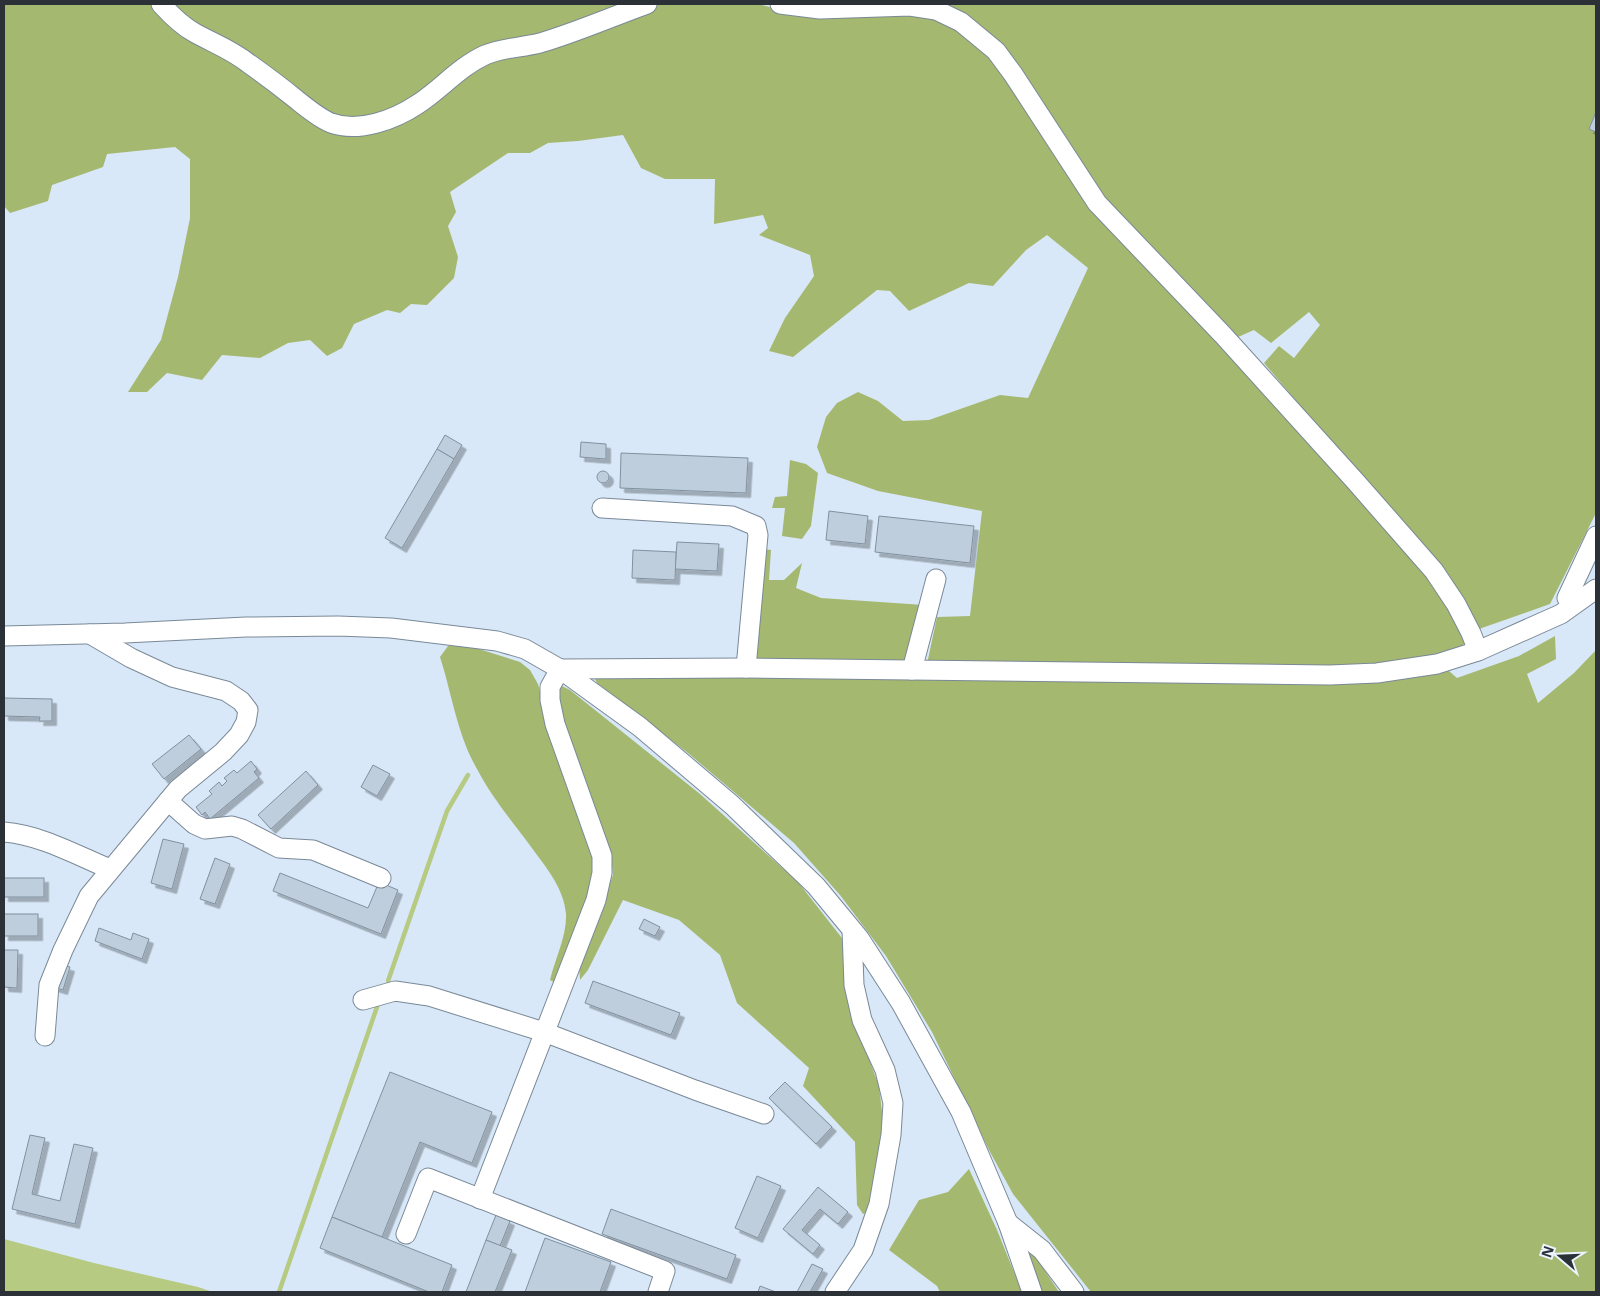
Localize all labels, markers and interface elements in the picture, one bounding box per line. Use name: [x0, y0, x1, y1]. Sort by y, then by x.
north arrow: [1535, 1231, 1585, 1281]
text: N: [1536, 1243, 1558, 1260]

